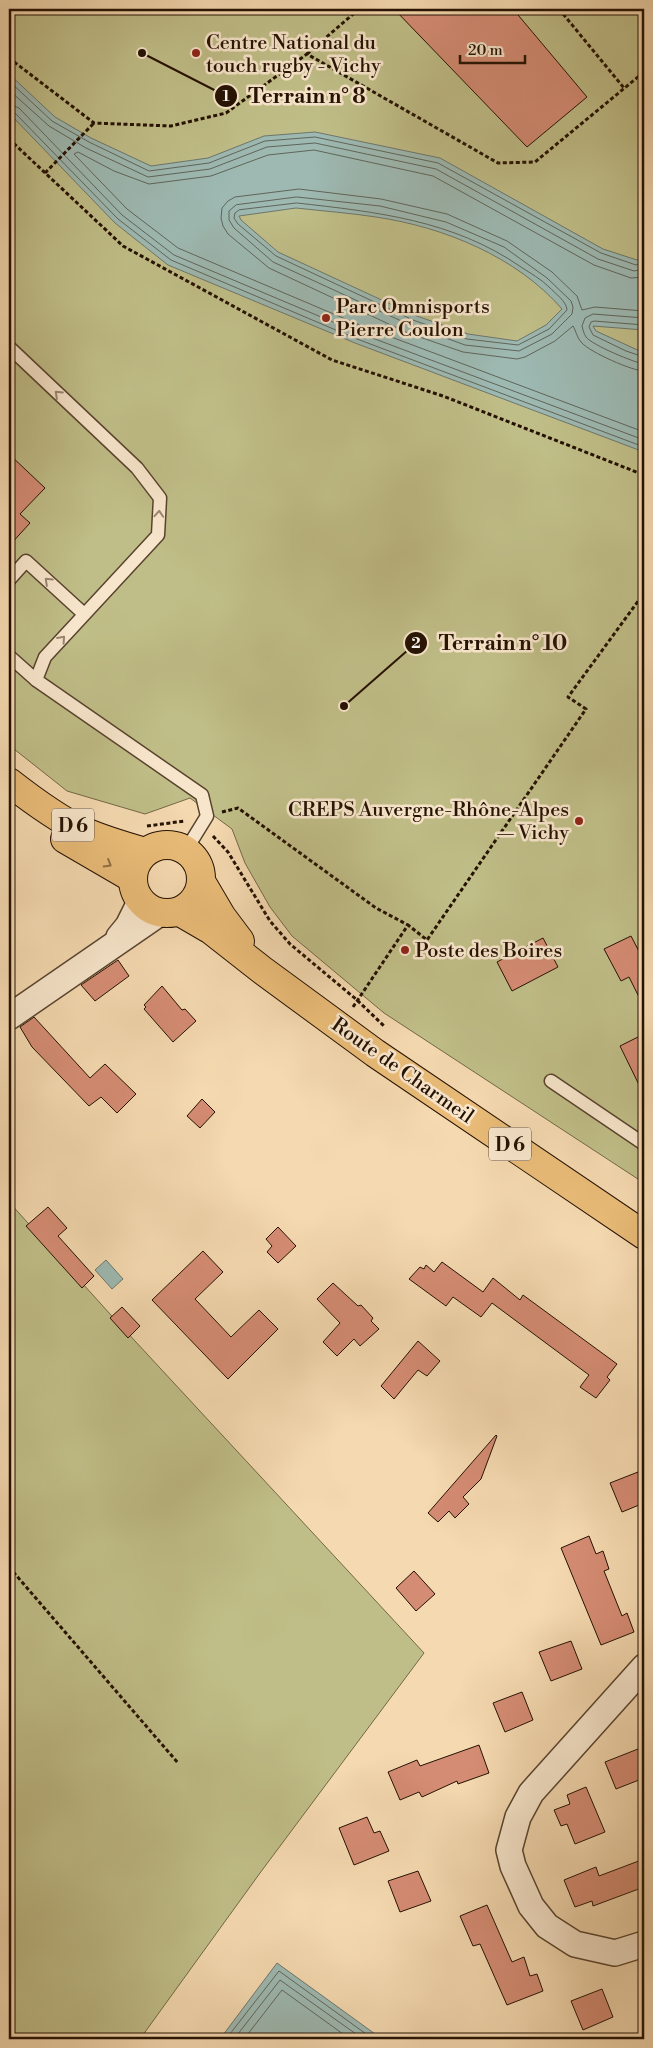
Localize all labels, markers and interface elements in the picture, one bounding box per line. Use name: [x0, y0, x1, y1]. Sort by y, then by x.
place label: Centre National du touch rugby - Vichy: [206, 31, 381, 79]
scale bar: [460, 32, 526, 64]
text: 20 m: [468, 41, 503, 60]
marker: Centre National du touch rugby - Vichy: [190, 47, 202, 59]
callout: Terrain n° 8: [213, 78, 376, 114]
text: Terrain n° 8: [248, 84, 366, 110]
text: 1: [222, 87, 230, 106]
place label: Parc Omnisports Pierre Coulon: [336, 295, 490, 343]
marker: Parc Omnisports Pierre Coulon: [320, 312, 332, 324]
one-way arrow: [55, 391, 64, 400]
one-way arrow: [154, 510, 165, 518]
one-way arrow: [44, 578, 53, 587]
callout: Terrain n° 10: [403, 625, 577, 661]
text: Terrain n° 10: [439, 631, 567, 657]
text: 2: [411, 634, 421, 653]
one-way arrow: [56, 636, 65, 645]
place label: CREPS Auvergne-Rhône-Alpes — Vichy: [288, 798, 569, 846]
road number: D 6: [52, 808, 94, 842]
marker: CREPS Auvergne-Rhône-Alpes — Vichy: [573, 815, 585, 827]
one-way arrow: [103, 857, 112, 867]
place label: Poste des Boires: [415, 939, 562, 964]
marker: Poste des Boires: [399, 944, 411, 956]
street label: Route de Charmeil: [326, 1013, 478, 1130]
road number: D 6: [489, 1128, 531, 1160]

